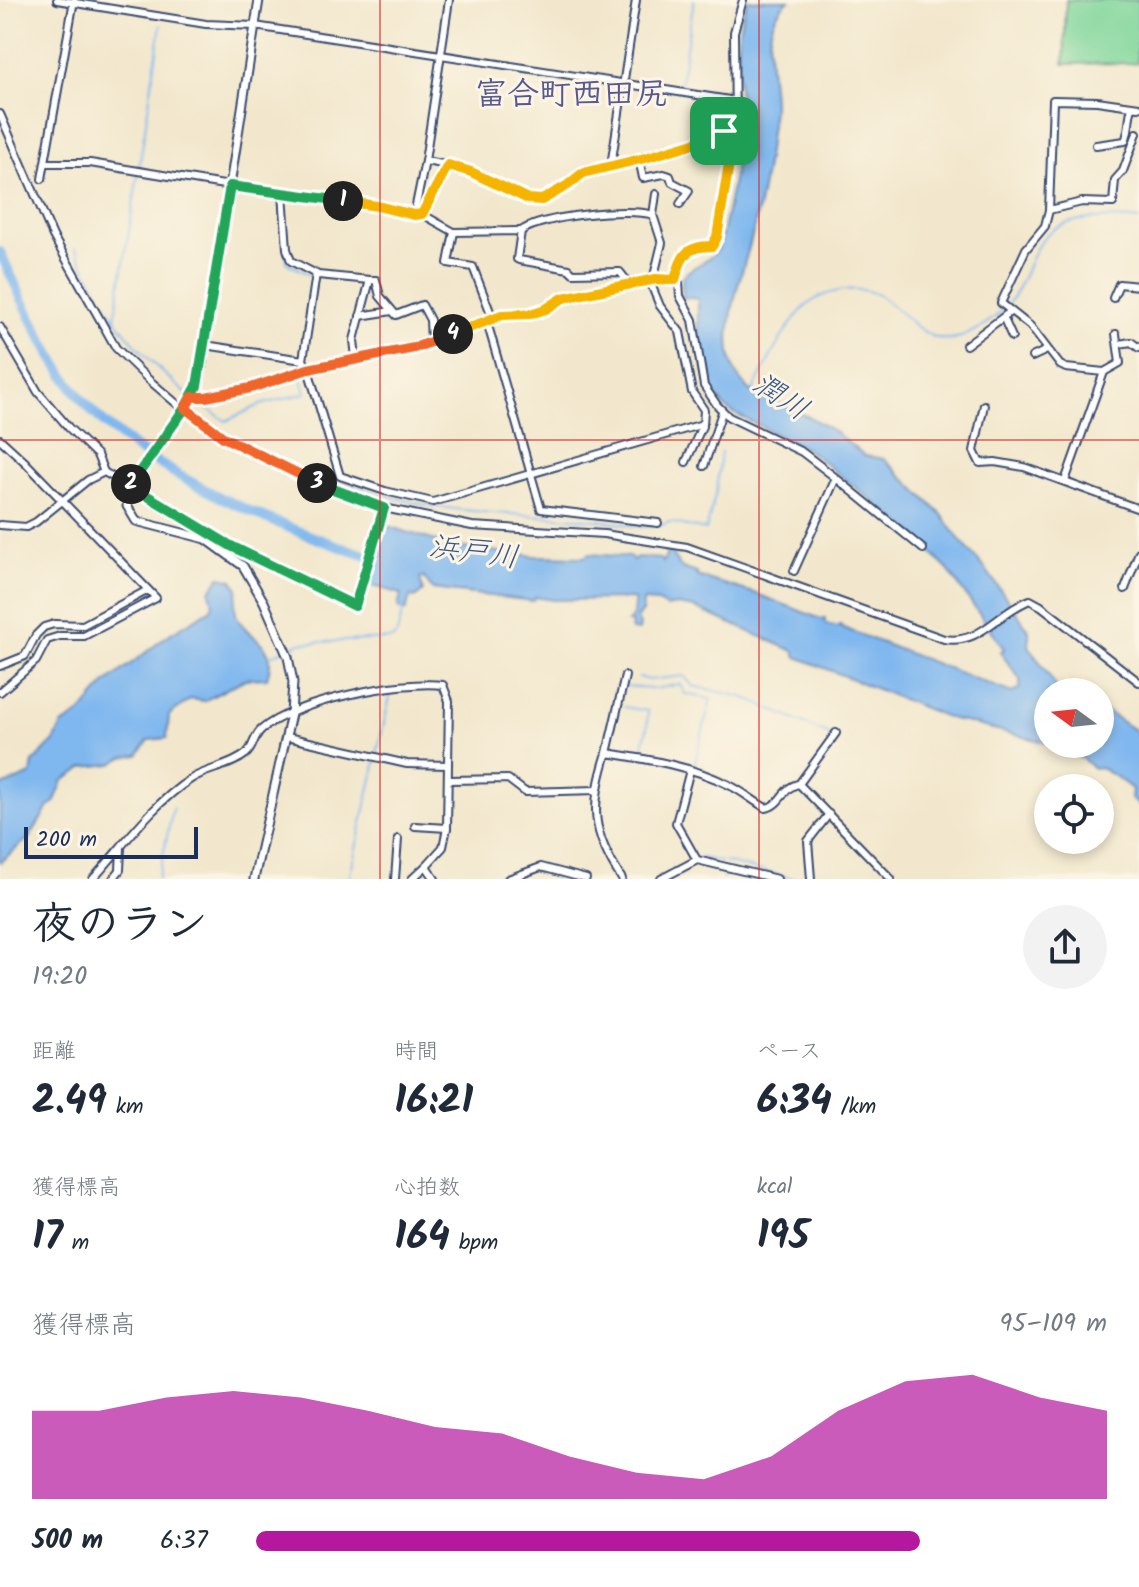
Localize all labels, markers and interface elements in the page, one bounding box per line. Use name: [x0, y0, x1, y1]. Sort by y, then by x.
district label: 富合町西田尻: [475, 70, 667, 121]
pin: [690, 97, 758, 165]
icon: arrive: [702, 109, 746, 153]
pin: 1: [323, 181, 363, 221]
text: 1: [340, 183, 346, 218]
pin: 4: [433, 314, 473, 354]
text: 4: [447, 316, 459, 351]
water label: 潤川: [742, 361, 818, 434]
pin: 3: [297, 463, 337, 503]
pin: 2: [111, 464, 151, 504]
text: 3: [311, 465, 323, 500]
text: 2: [125, 466, 137, 501]
water label: 浜戸川: [426, 523, 522, 583]
north arrow: [1034, 678, 1114, 758]
map controls: [1034, 678, 1114, 854]
button: locate: [1034, 774, 1114, 854]
scale bar: [24, 823, 198, 859]
text: 200 m: [36, 823, 97, 858]
text: 夜のラン: [32, 891, 208, 961]
button: share: [1023, 905, 1107, 989]
text: 19:20: [32, 956, 87, 998]
text: 距離: [32, 1035, 76, 1070]
text: 時間: [394, 1035, 438, 1070]
text: ペース: [757, 1035, 821, 1070]
text: 2.49: [32, 1070, 107, 1134]
text: 16:21: [394, 1070, 473, 1134]
text: 6:34: [757, 1070, 832, 1134]
text: km: [107, 1090, 144, 1125]
text: /km: [832, 1090, 876, 1125]
text: kcal: [757, 1170, 792, 1205]
text: 獲得標高: [32, 1171, 120, 1206]
text: 心拍数: [394, 1171, 460, 1206]
text: 195: [757, 1205, 809, 1269]
text: 17: [32, 1206, 63, 1270]
text: 164: [394, 1206, 450, 1270]
text: m: [63, 1226, 89, 1261]
text: bpm: [450, 1226, 498, 1261]
text: 95–109 m: [1000, 1303, 1107, 1345]
text: 獲得標高: [32, 1305, 136, 1347]
text: 500 m: [32, 1520, 103, 1562]
text: 6:37: [160, 1520, 208, 1562]

